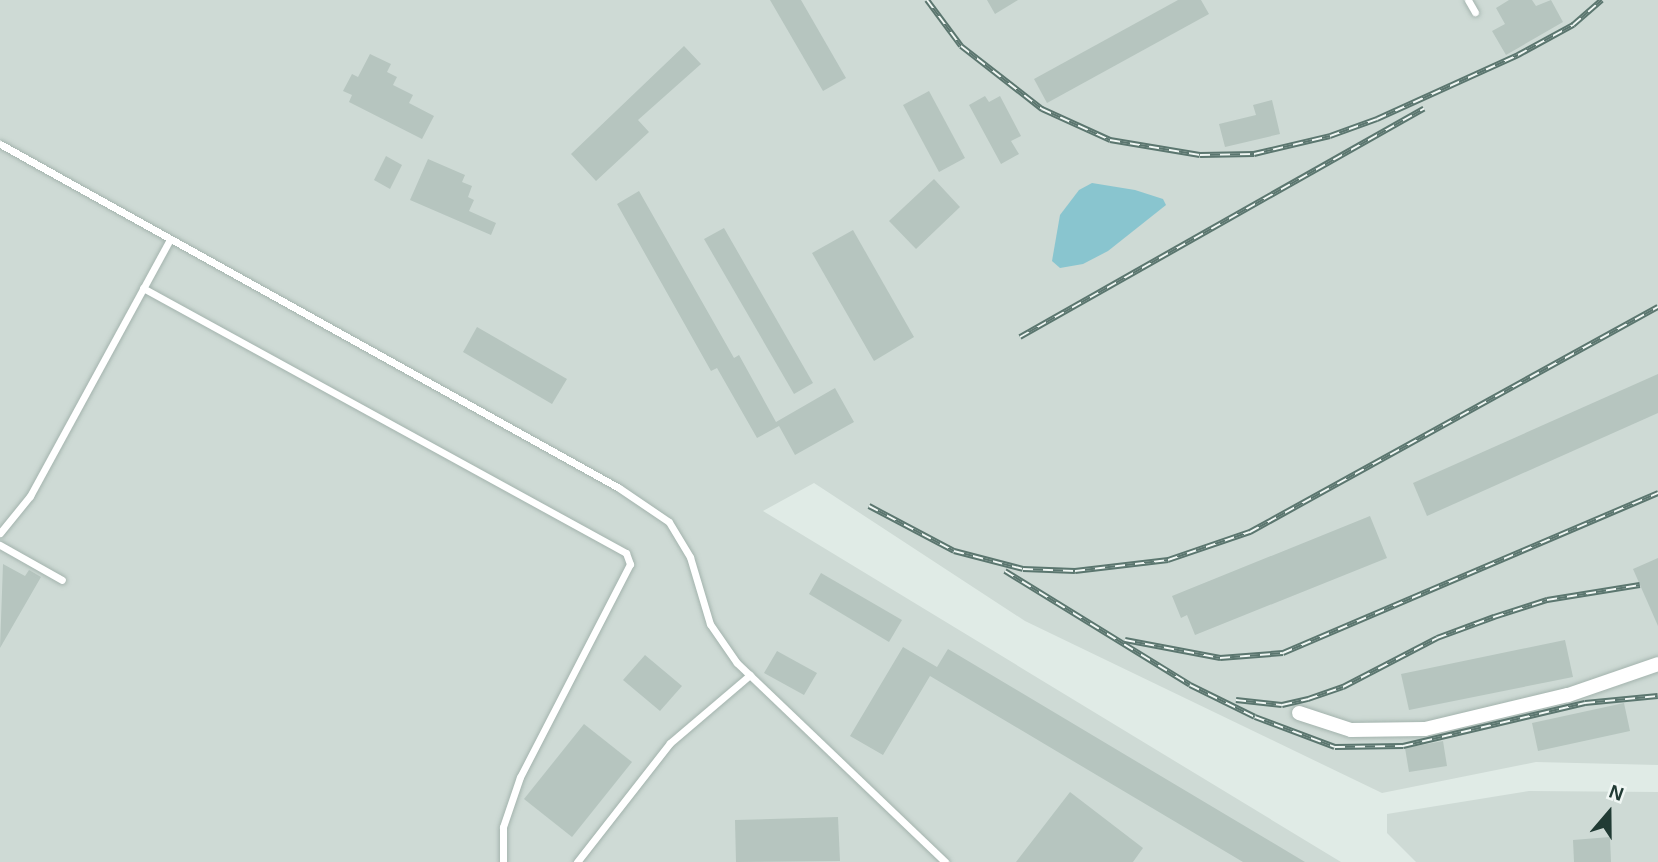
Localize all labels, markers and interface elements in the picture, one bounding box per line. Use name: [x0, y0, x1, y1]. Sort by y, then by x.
north arrow: [1574, 778, 1644, 848]
text: N: [1606, 781, 1626, 805]

